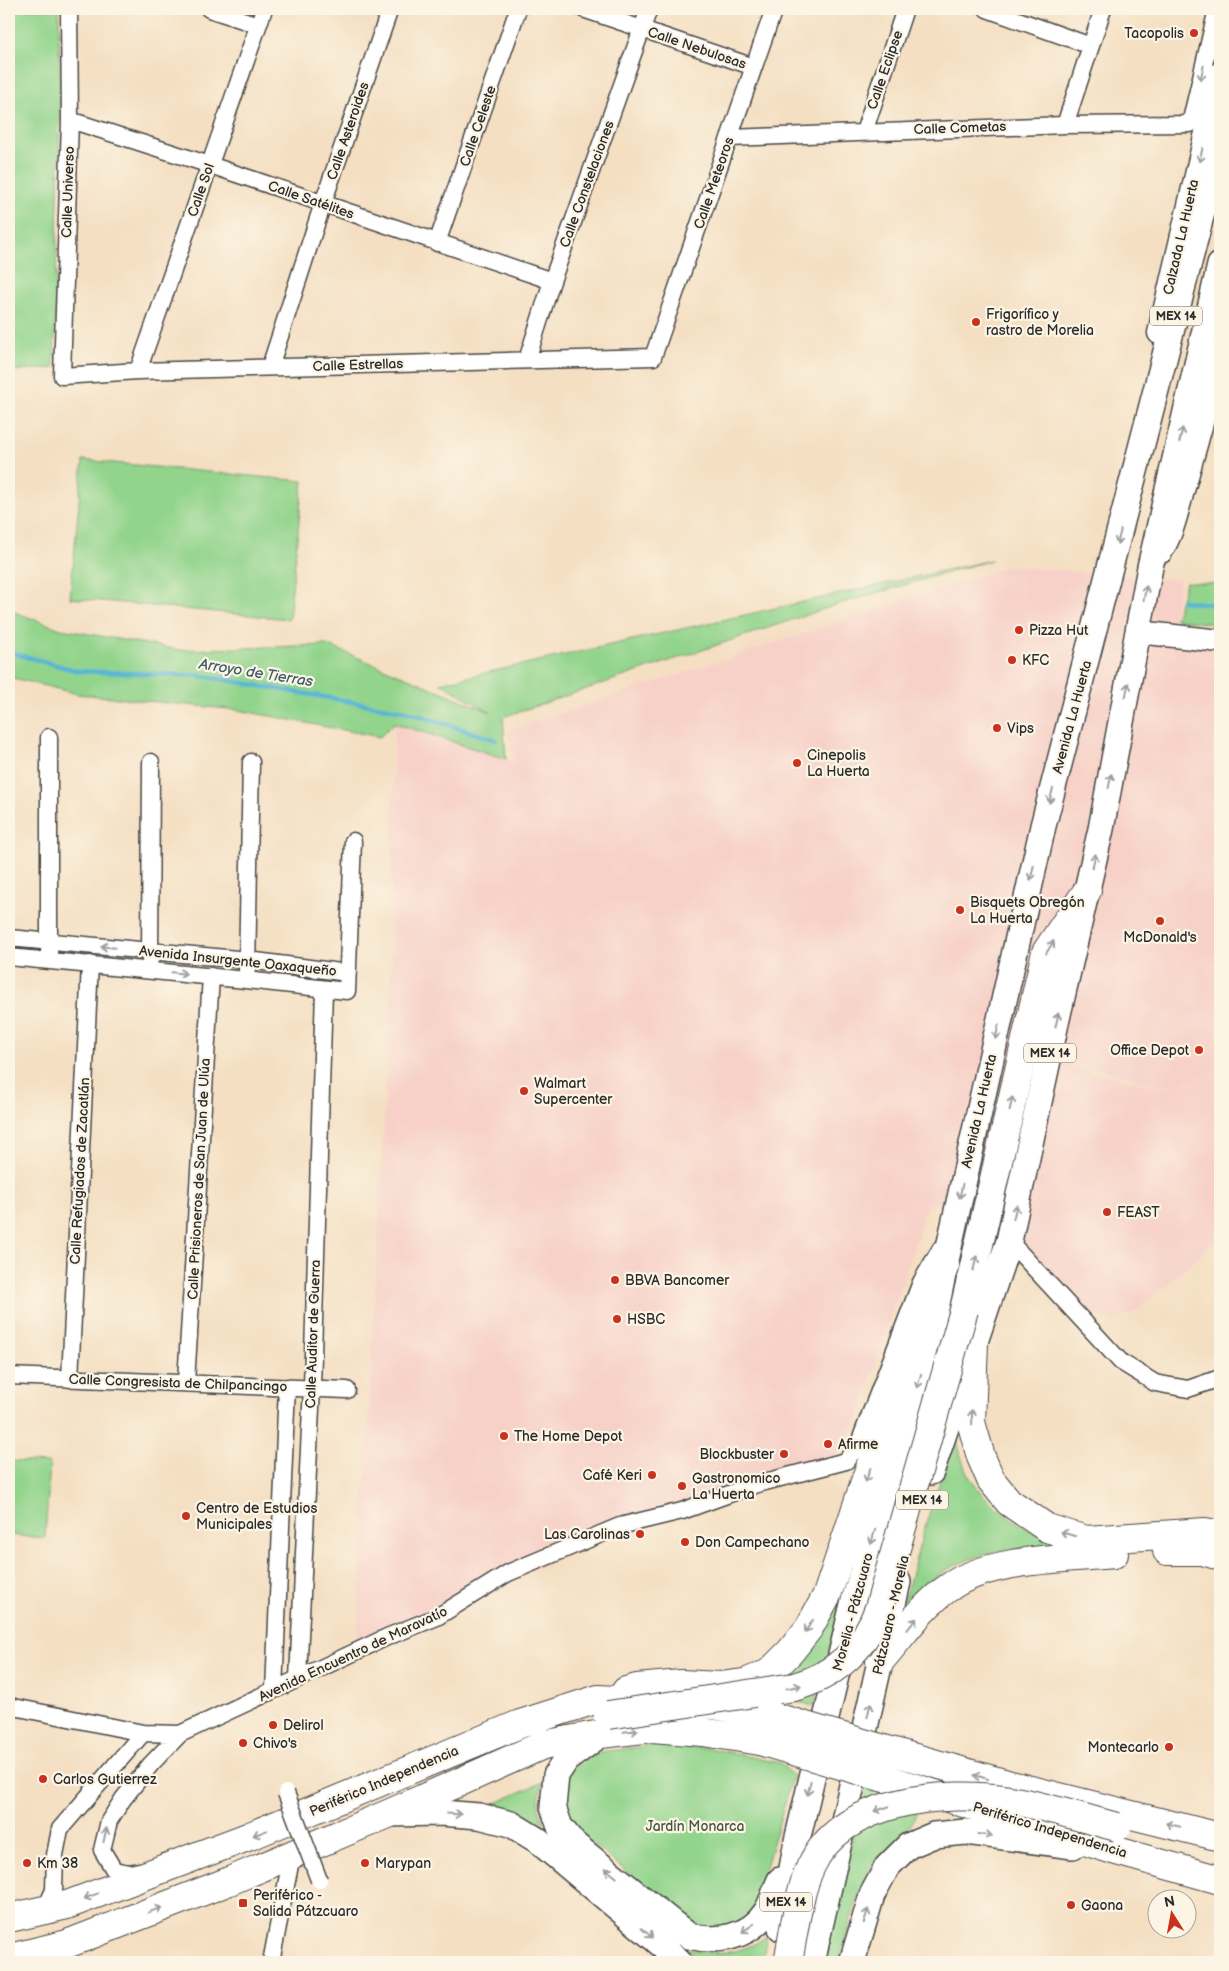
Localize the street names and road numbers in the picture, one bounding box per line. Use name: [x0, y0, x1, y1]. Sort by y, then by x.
street label: Calle Nebulosas: [645, 23, 749, 73]
street label: Calle Eclipse: [864, 28, 906, 112]
street label: Calle Asteroides: [323, 80, 373, 182]
street label: Calle Celeste: [456, 83, 500, 169]
street label: Calle Constelaciones: [556, 118, 618, 250]
street label: Calle Cometas: [913, 118, 1007, 138]
street label: Calle Meteoros: [690, 135, 738, 231]
street label: Calle Universo: [58, 146, 78, 238]
street label: Calle Sol: [184, 161, 218, 219]
street label: Calle Satélites: [266, 177, 356, 223]
street label: Calzada La Huerta: [1159, 178, 1203, 296]
road number: MEX 14: [1150, 306, 1202, 326]
street label: Calle Estrellas: [312, 355, 404, 375]
street label: Avenida La Huerta: [1049, 658, 1095, 776]
street label: Avenida Insurgente Oaxaqueño: [138, 942, 338, 980]
road number: MEX 14: [1024, 1044, 1076, 1062]
street label: Avenida La Huerta: [958, 1052, 1000, 1170]
street label: Calle Prisioneros de San Juan de Ulúa: [184, 1058, 214, 1300]
street label: Calle Refugiados de Zacatlán: [67, 1077, 93, 1265]
street label: Calle Auditor de Guerra: [302, 1259, 324, 1409]
street label: Calle Congresista de Chilpancingo: [68, 1371, 288, 1395]
road number: MEX 14: [896, 1490, 948, 1510]
street label: Morelia - Pátzcuaro: [829, 1551, 877, 1673]
street label: Pátzcuaro - Morelia: [869, 1554, 913, 1676]
street label: Avenida Encuentro de Maravatío: [256, 1603, 450, 1705]
street label: Periférico Independencia: [307, 1742, 461, 1820]
street label: Periférico Independencia: [971, 1798, 1129, 1862]
road number: MEX 14: [760, 1892, 812, 1911]

